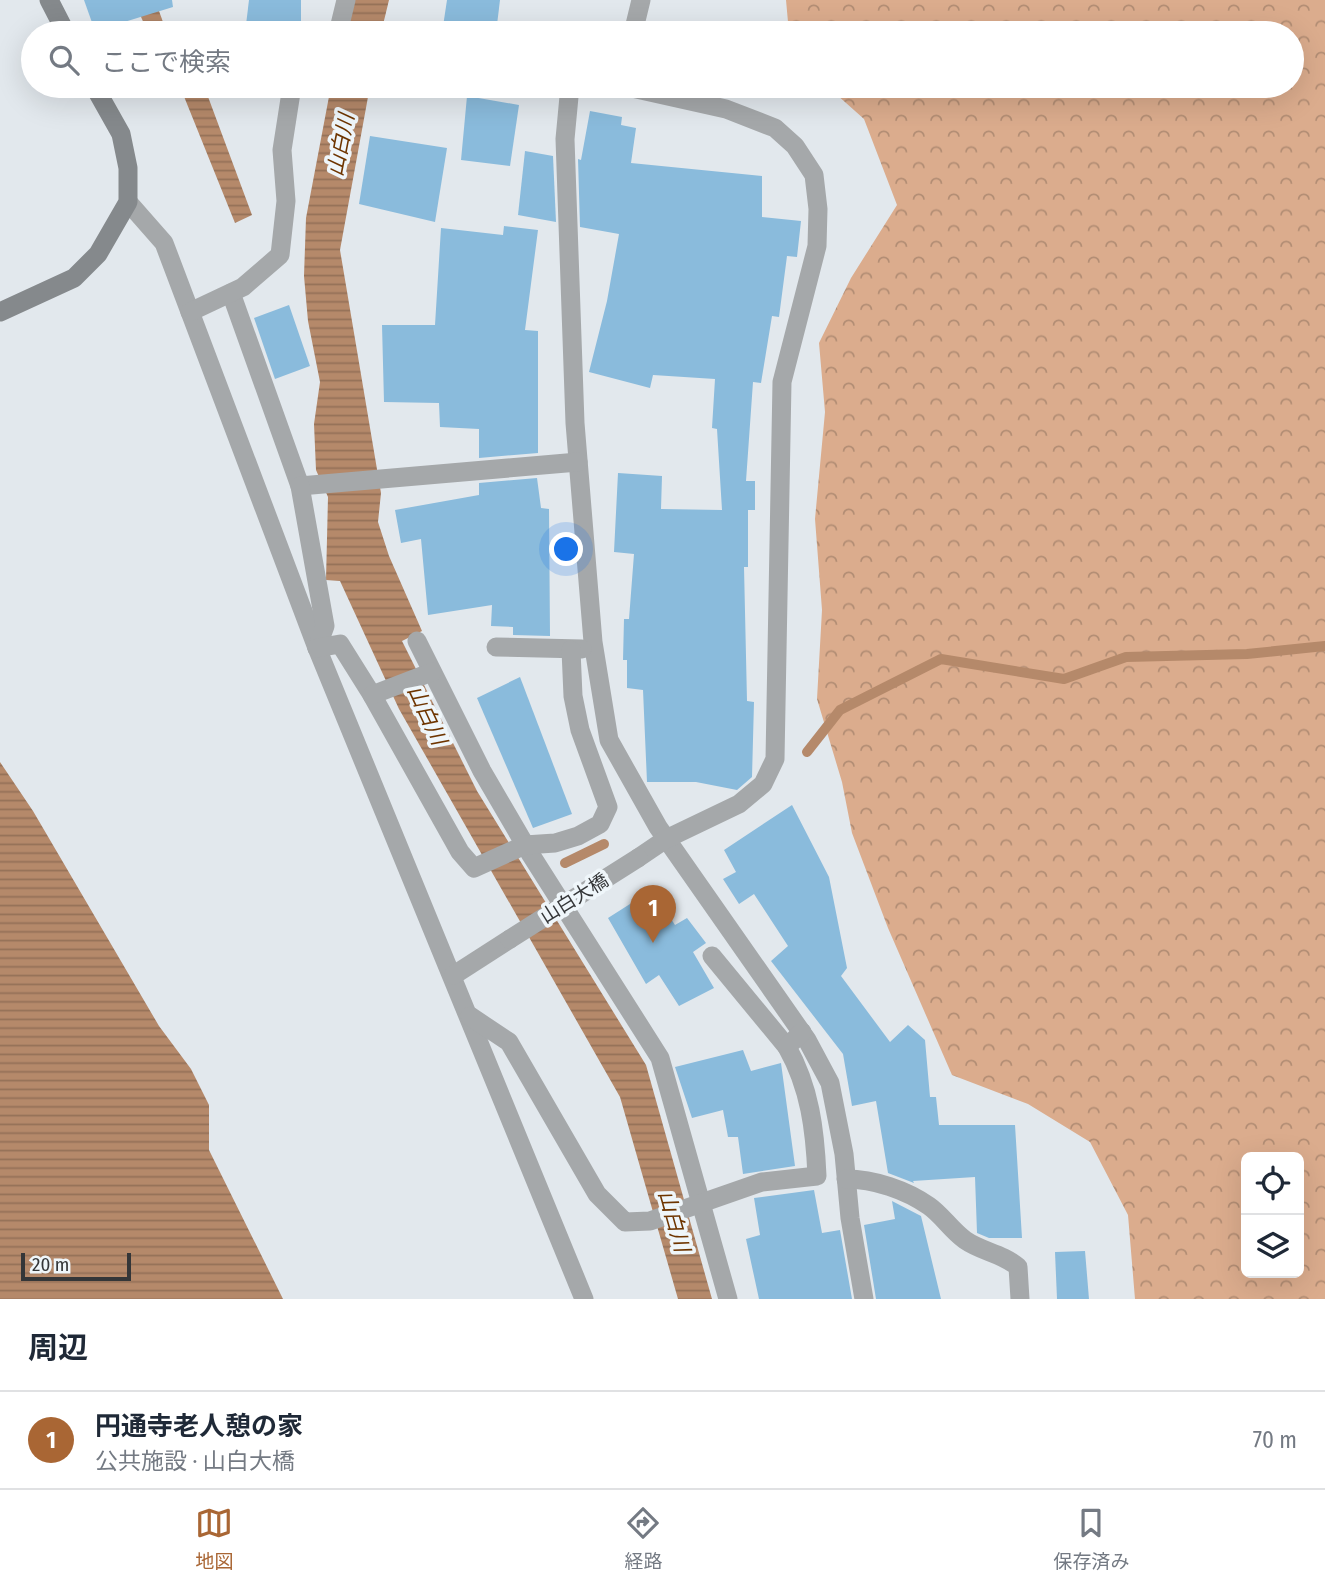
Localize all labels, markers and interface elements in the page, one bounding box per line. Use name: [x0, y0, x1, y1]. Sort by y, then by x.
search box: [21, 21, 1304, 98]
icon: search: [45, 41, 83, 79]
text: ここで検索: [101, 47, 231, 78]
water label: 山白川: [322, 110, 360, 178]
your location: [549, 532, 583, 566]
water label: 山白川: [402, 681, 453, 751]
street label: 山白大橋: [536, 869, 613, 928]
pin: 1: [630, 885, 676, 943]
map controls: [1241, 1152, 1304, 1278]
button: locate: [1241, 1152, 1304, 1215]
water label: 山白川: [653, 1187, 696, 1257]
button: layers: [1241, 1215, 1304, 1278]
scale bar: [21, 1250, 131, 1282]
text: 20 m: [32, 1253, 69, 1276]
text: 周辺: [28, 1330, 88, 1366]
text: 円通寺老人憩の家: [95, 1411, 303, 1442]
text: 1: [46, 1426, 56, 1454]
text: 70 m: [1253, 1426, 1297, 1454]
text: 公共施設 · 山白大橋: [95, 1447, 295, 1475]
tab: 地図: [195, 1504, 234, 1573]
tab: 経路: [624, 1504, 663, 1573]
tab: 保存済み: [1053, 1504, 1130, 1573]

